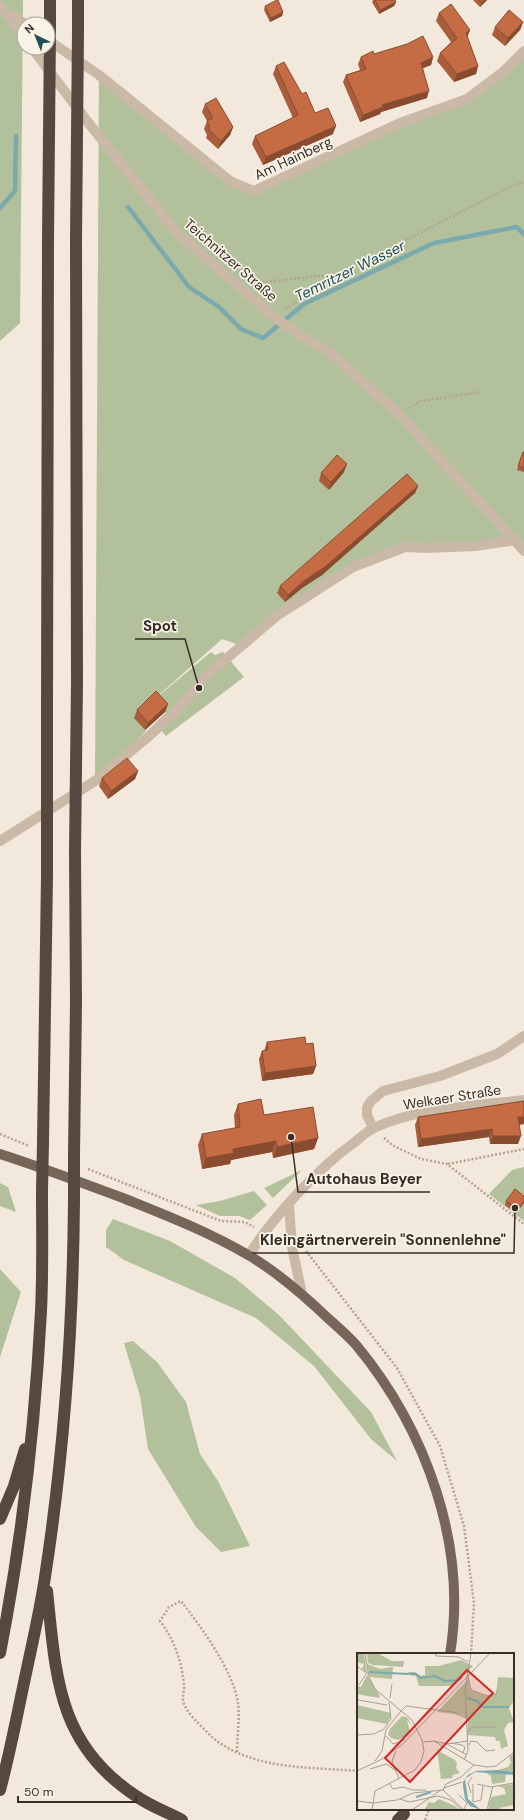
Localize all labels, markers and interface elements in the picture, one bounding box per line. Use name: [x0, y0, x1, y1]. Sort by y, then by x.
north arrow: [16, 16, 56, 56]
text: N: [21, 21, 37, 37]
street label: Am Hainberg: [251, 132, 335, 184]
street label: Teichnitzer Straße: [181, 215, 281, 305]
water label: Temritzer Wasser: [291, 235, 409, 306]
callout: Spot: [135, 612, 185, 639]
text: Spot: [143, 616, 177, 636]
street label: Welkaer Straße: [402, 1080, 502, 1114]
callout: Autohaus Beyer: [298, 1165, 430, 1192]
text: Autohaus Beyer: [306, 1169, 422, 1189]
callout: Kleingärtnerverein "Sonnenlehne": [252, 1226, 514, 1253]
text: Kleingärtnerverein "Sonnenlehne": [260, 1230, 506, 1250]
inset map: [357, 1653, 514, 1810]
scale bar: [18, 1778, 136, 1804]
text: 50 m: [24, 1784, 53, 1800]

